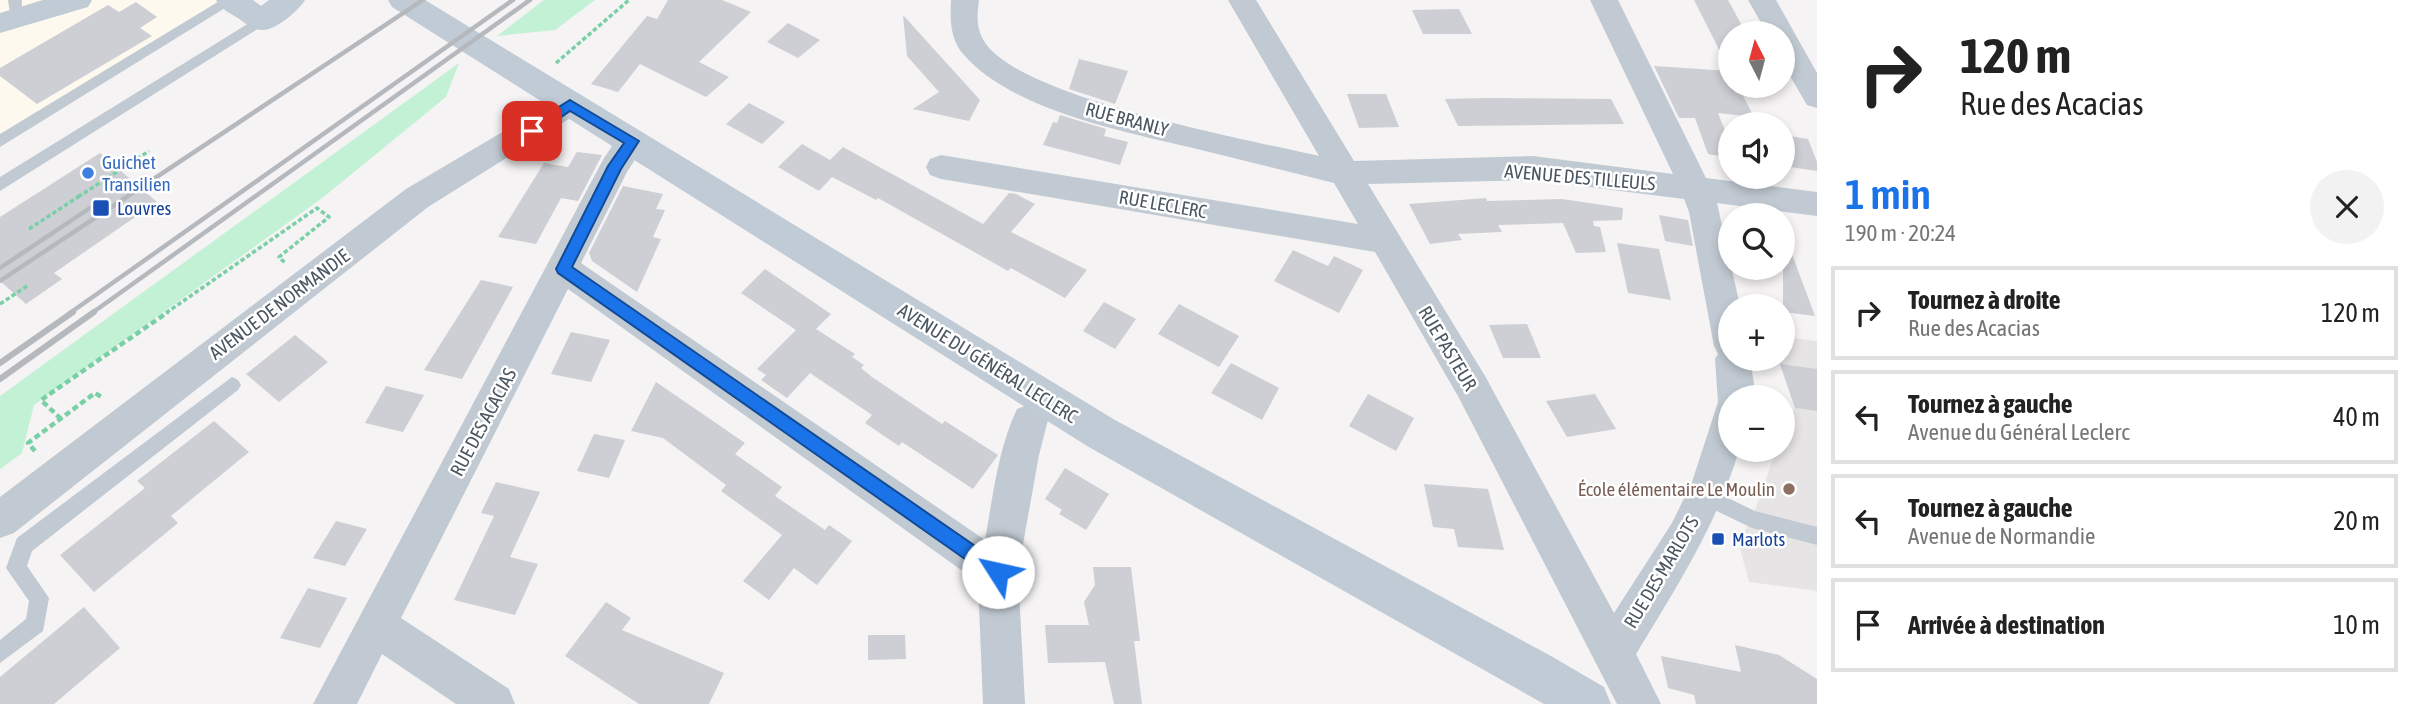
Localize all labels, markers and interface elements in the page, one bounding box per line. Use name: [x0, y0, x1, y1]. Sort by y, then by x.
north arrow: [1718, 21, 1796, 98]
map controls: [1718, 21, 1795, 462]
text: 120 m: [1960, 27, 2071, 83]
icon: right: [1845, 28, 1936, 119]
text: Rue des Acacias: [1960, 85, 2144, 122]
street label: RUE BRANLY: [1083, 97, 1171, 141]
pin: [502, 101, 562, 161]
icon: arrive: [513, 112, 551, 150]
button: sound: [1718, 112, 1795, 189]
place label: Guichet Transilien: [102, 151, 171, 195]
street label: AVENUE DES TILLEULS: [1504, 159, 1656, 195]
marker: Guichet Transilien: [80, 165, 96, 181]
text: 1 min: [1845, 170, 1931, 218]
button: close: [2310, 170, 2384, 244]
street label: RUE LECLERC: [1117, 185, 1209, 223]
place label: Louvres: [117, 197, 172, 219]
marker: Louvres: [91, 198, 111, 218]
button: search: [1718, 203, 1795, 280]
text: 190 m · 20:24: [1845, 220, 1956, 246]
street label: AVENUE DE NORMANDIE: [205, 244, 353, 364]
text: Tournez à droite: [1908, 285, 2061, 315]
button: +: [1718, 294, 1795, 371]
icon: right: [1849, 294, 1887, 332]
text: 120 m: [2321, 298, 2380, 328]
street label: AVENUE DU GÉNÉRAL LECLERC: [894, 299, 1082, 428]
street label: RUE PASTEUR: [1414, 302, 1482, 395]
text: Rue des Acacias: [1908, 315, 2040, 341]
street label: RUE DES ACACIAS: [445, 364, 521, 480]
button: −: [1718, 385, 1795, 462]
text: Tournez à gauche: [1908, 389, 2073, 419]
icon: left: [1849, 398, 1887, 436]
text: 40 m: [2333, 402, 2380, 432]
text: Avenue du Général Leclerc: [1908, 419, 2130, 445]
place label: École élémentaire Le Moulin: [1578, 478, 1775, 500]
marker: École élémentaire Le Moulin: [1781, 481, 1797, 497]
text: Tournez à gauche: [1908, 493, 2073, 523]
icon: left: [1849, 502, 1887, 540]
text: 20 m: [2333, 506, 2380, 536]
street label: RUE DES MARLOTS: [1619, 512, 1703, 632]
text: Avenue de Normandie: [1908, 523, 2096, 549]
place label: Marlots: [1732, 528, 1785, 550]
marker: Marlots: [1710, 531, 1726, 547]
position arrow: [961, 535, 1035, 609]
icon: arrive: [1849, 606, 1887, 644]
text: Arrivée à destination: [1908, 610, 2105, 640]
text: 10 m: [2333, 610, 2380, 640]

